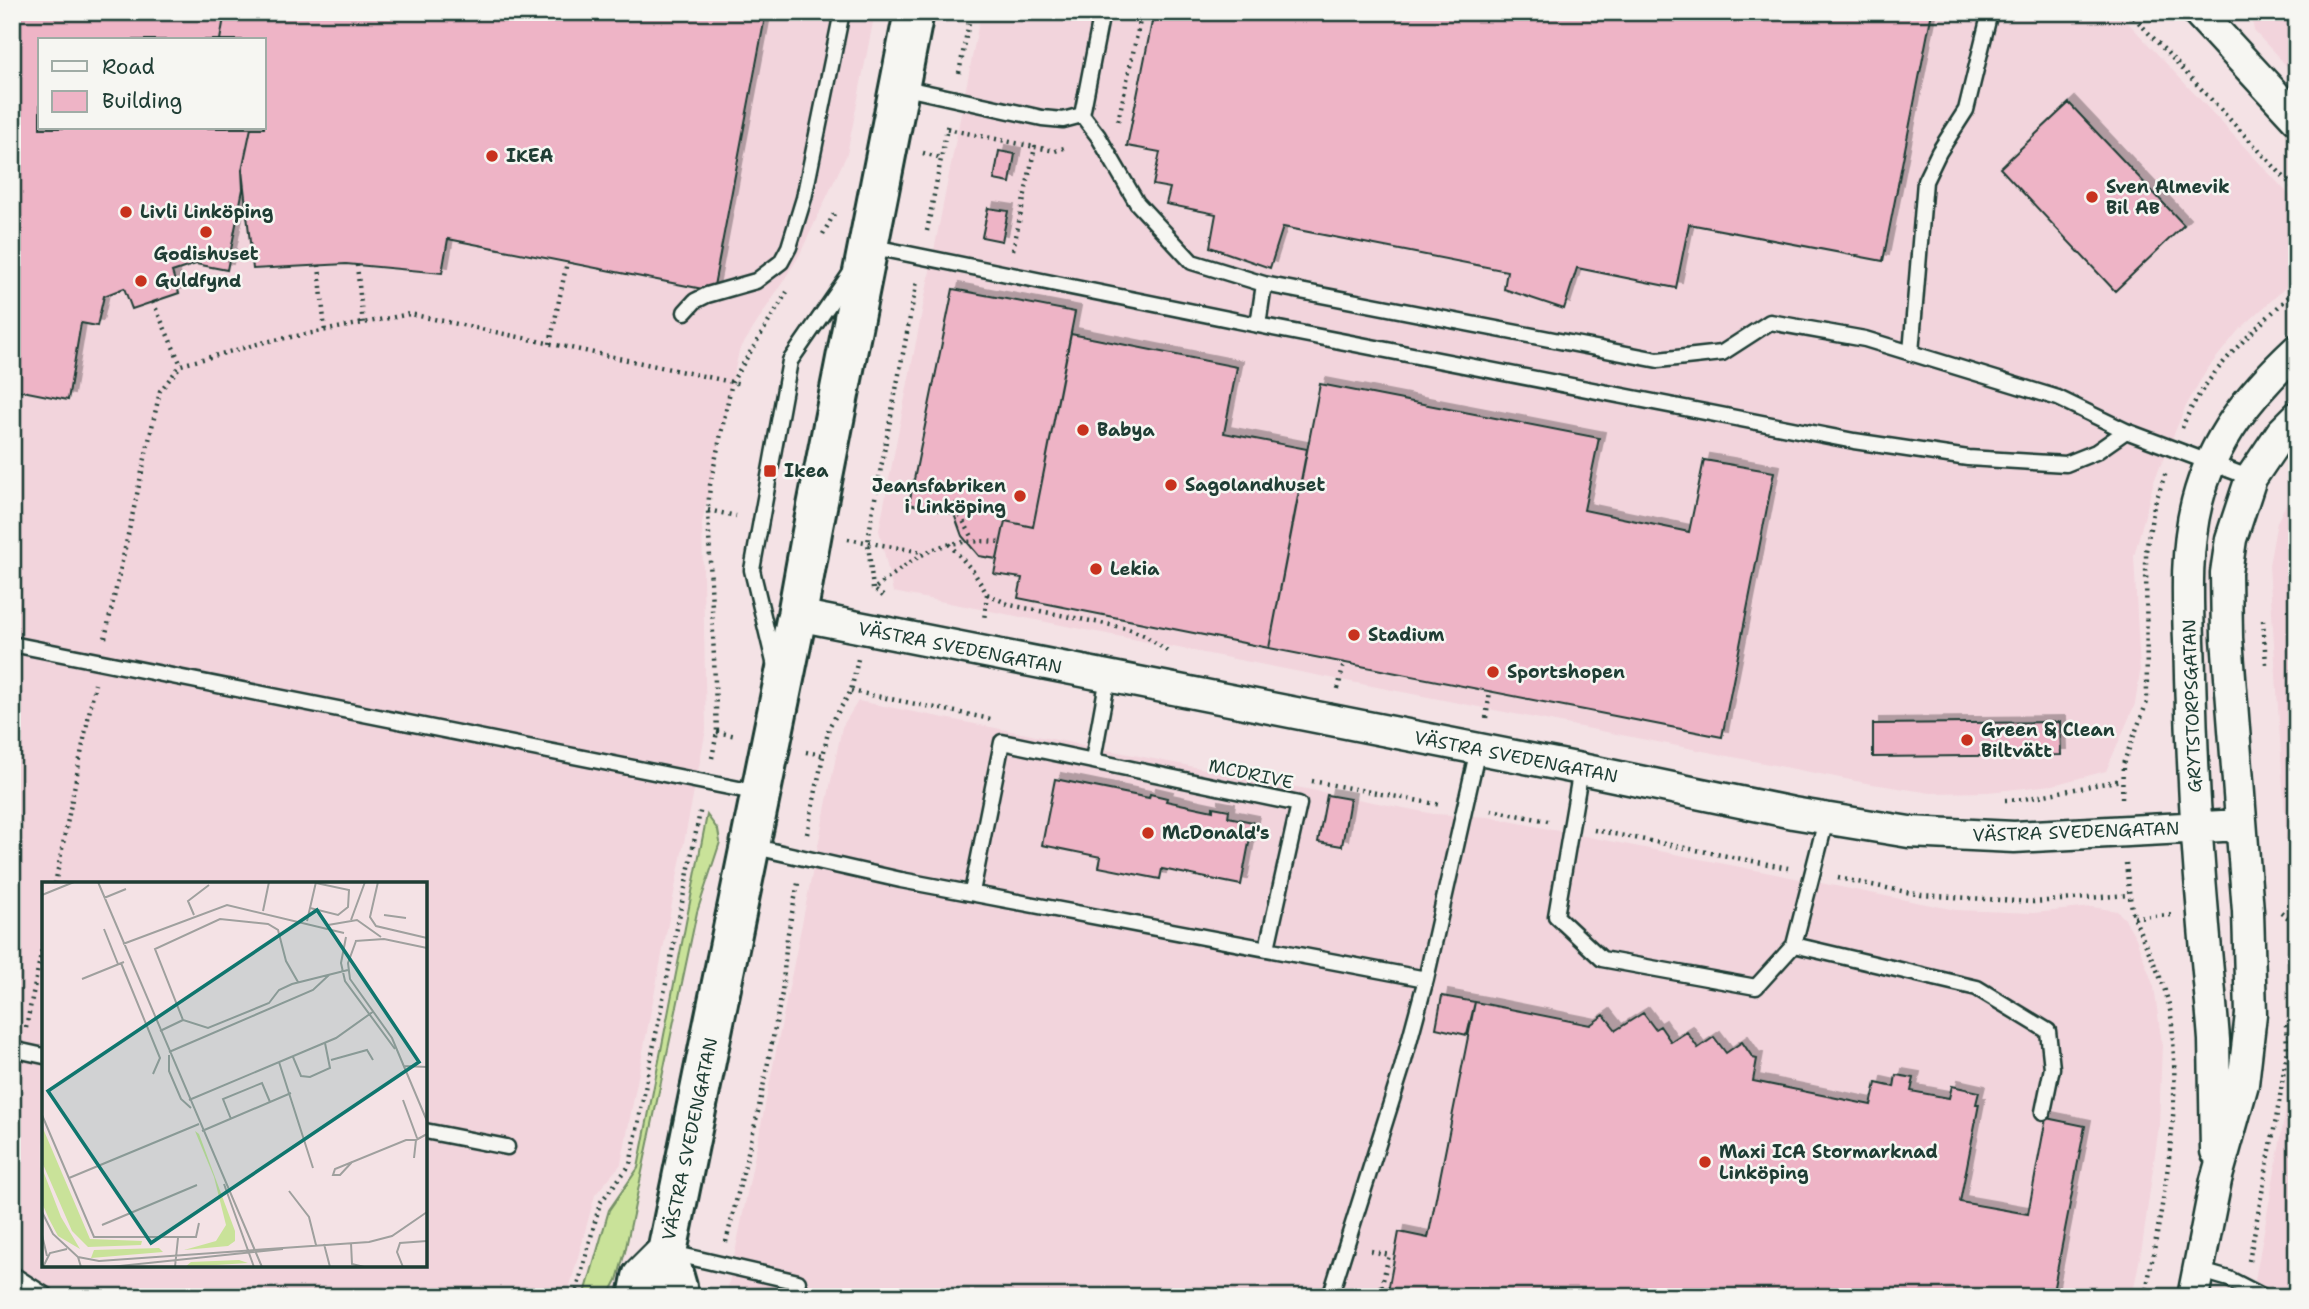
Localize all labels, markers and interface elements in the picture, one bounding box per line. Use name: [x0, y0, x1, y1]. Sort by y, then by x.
legend: [38, 38, 266, 130]
text: Road: [102, 53, 155, 81]
text: Building: [102, 87, 182, 115]
place label: IKEA: [506, 144, 553, 168]
marker: IKEA: [484, 148, 500, 164]
place label: Sven Almevik Bil AB: [2106, 175, 2230, 220]
marker: Sven Almevik Bil AB: [2084, 189, 2100, 205]
place label: Livli Linköping: [140, 200, 274, 224]
marker: Livli Linköping: [118, 204, 134, 220]
marker: Godishuset: [198, 224, 214, 240]
place label: Godishuset: [153, 242, 259, 266]
place label: Guldfynd: [155, 269, 241, 293]
marker: Guldfynd: [133, 273, 149, 289]
place label: Babya: [1097, 418, 1156, 442]
marker: Babya: [1075, 422, 1091, 438]
place label: Ikea: [784, 459, 829, 483]
marker: Ikea: [762, 463, 778, 479]
place label: Sagolandhuset: [1185, 473, 1325, 497]
place label: Jeansfabriken i Linköping: [872, 474, 1006, 519]
marker: Sagolandhuset: [1163, 477, 1179, 493]
marker: Jeansfabriken i Linköping: [1012, 488, 1028, 504]
place label: Lekia: [1110, 557, 1160, 581]
marker: Lekia: [1088, 561, 1104, 577]
street label: VÄSTRA SVEDENGATAN: [856, 616, 1064, 680]
street label: GRYTSTORPSGATAN: [2177, 619, 2207, 793]
place label: Stadium: [1368, 623, 1445, 647]
marker: Stadium: [1346, 627, 1362, 643]
place label: Sportshopen: [1507, 660, 1625, 684]
marker: Sportshopen: [1485, 664, 1501, 680]
place label: Green & Clean Biltvätt: [1981, 718, 2115, 763]
street label: VÄSTRA SVEDENGATAN: [1412, 725, 1620, 789]
marker: Green & Clean Biltvätt: [1959, 732, 1975, 748]
street label: MCDRIVE: [1206, 753, 1296, 795]
street label: VÄSTRA SVEDENGATAN: [1972, 816, 2180, 848]
place label: McDonald's: [1162, 821, 1269, 845]
marker: McDonald's: [1140, 825, 1156, 841]
inset map: [42, 882, 427, 1267]
street label: VÄSTRA SVEDENGATAN: [657, 1035, 723, 1243]
place label: Maxi ICA Stormarknad Linköping: [1719, 1140, 1938, 1185]
marker: Maxi ICA Stormarknad Linköping: [1697, 1154, 1713, 1170]

